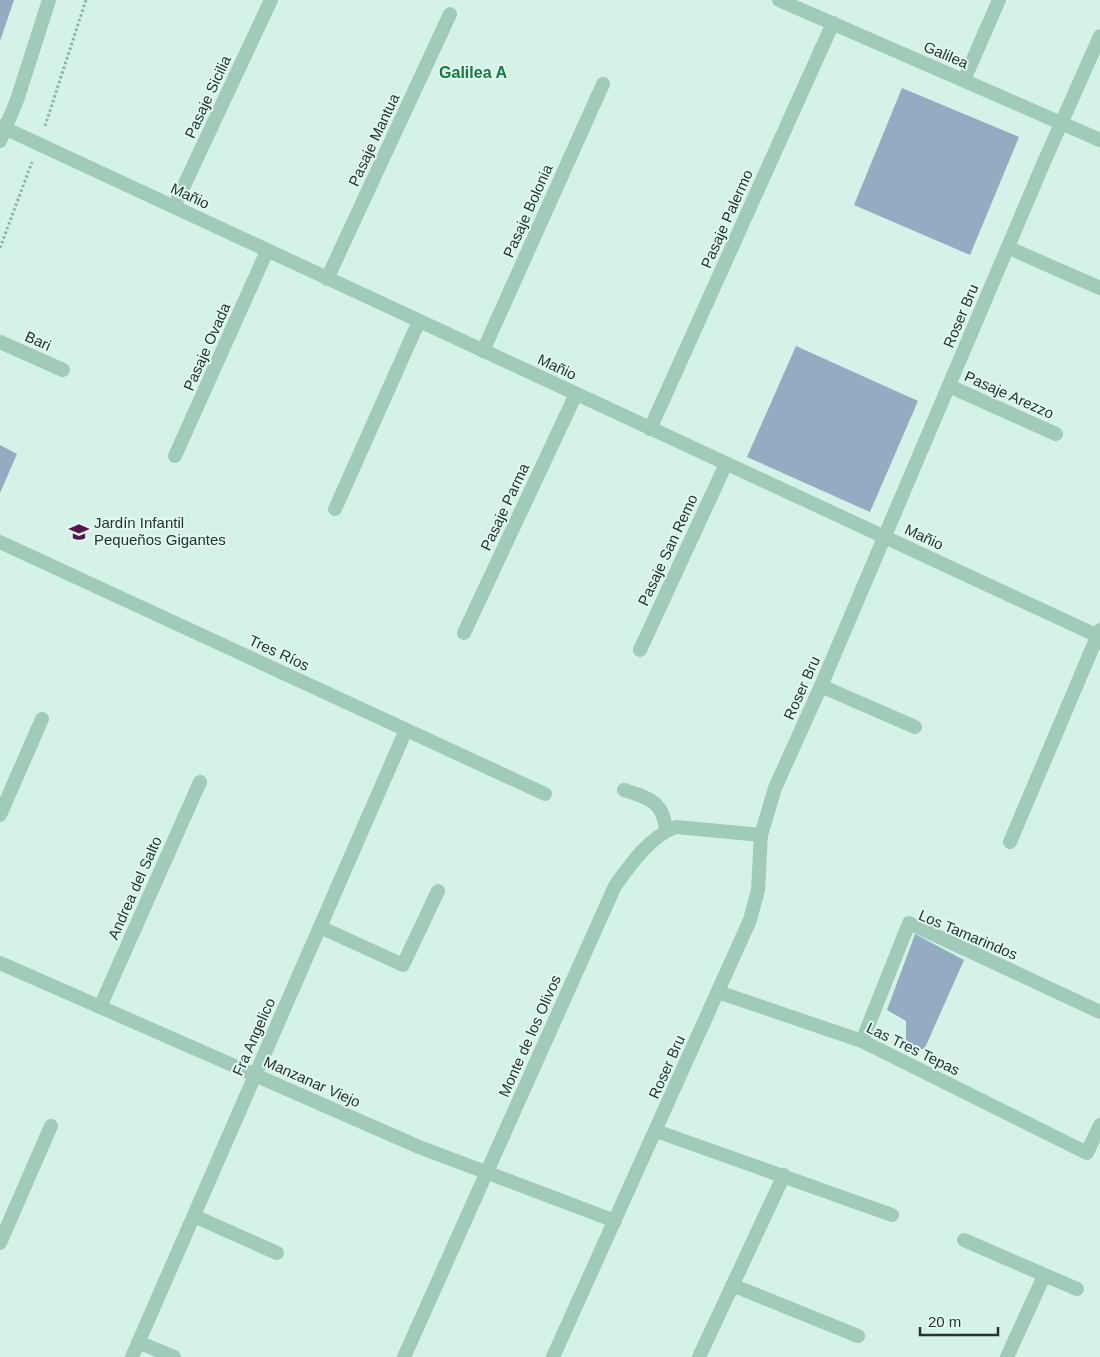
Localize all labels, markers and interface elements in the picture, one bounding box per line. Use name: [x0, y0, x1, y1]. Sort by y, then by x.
street label: Galilea: [921, 38, 972, 72]
street label: Pasaje Sicilia: [181, 52, 234, 141]
district label: Galilea A: [439, 64, 507, 81]
street label: Pasaje Mantua: [345, 90, 403, 189]
street label: Pasaje Bolonia: [499, 161, 556, 260]
street label: Pasaje Palermo: [697, 167, 756, 271]
street label: Mañio: [168, 179, 212, 212]
street label: Roser Bru: [940, 281, 982, 350]
street label: Pasaje Ovada: [180, 300, 234, 393]
street label: Bari: [23, 327, 54, 354]
street label: Mañio: [535, 350, 579, 383]
street label: Pasaje Arezzo: [962, 367, 1056, 422]
street label: Pasaje Parma: [477, 460, 532, 553]
street label: Pasaje San Remo: [634, 491, 701, 608]
place label: Jardín Infantil Pequeños Gigantes: [94, 514, 226, 548]
street label: Mañio: [902, 520, 946, 553]
school or university icon: Jardín Infantil Pequeños Gigantes: [68, 521, 90, 543]
street label: Tres Ríos: [246, 631, 312, 674]
street label: Roser Bru: [780, 653, 823, 722]
street label: Andrea del Salto: [104, 834, 165, 942]
street label: Los Tamarindos: [916, 906, 1020, 963]
street label: Monte de los Olivos: [495, 972, 564, 1099]
street label: Fra Angelico: [229, 995, 278, 1078]
street label: Las Tres Tepas: [864, 1019, 963, 1078]
street label: Roser Bru: [645, 1032, 688, 1101]
street label: Manzanar Viejo: [261, 1053, 363, 1110]
scale bar: [920, 1304, 998, 1336]
text: 20 m: [928, 1313, 961, 1330]

